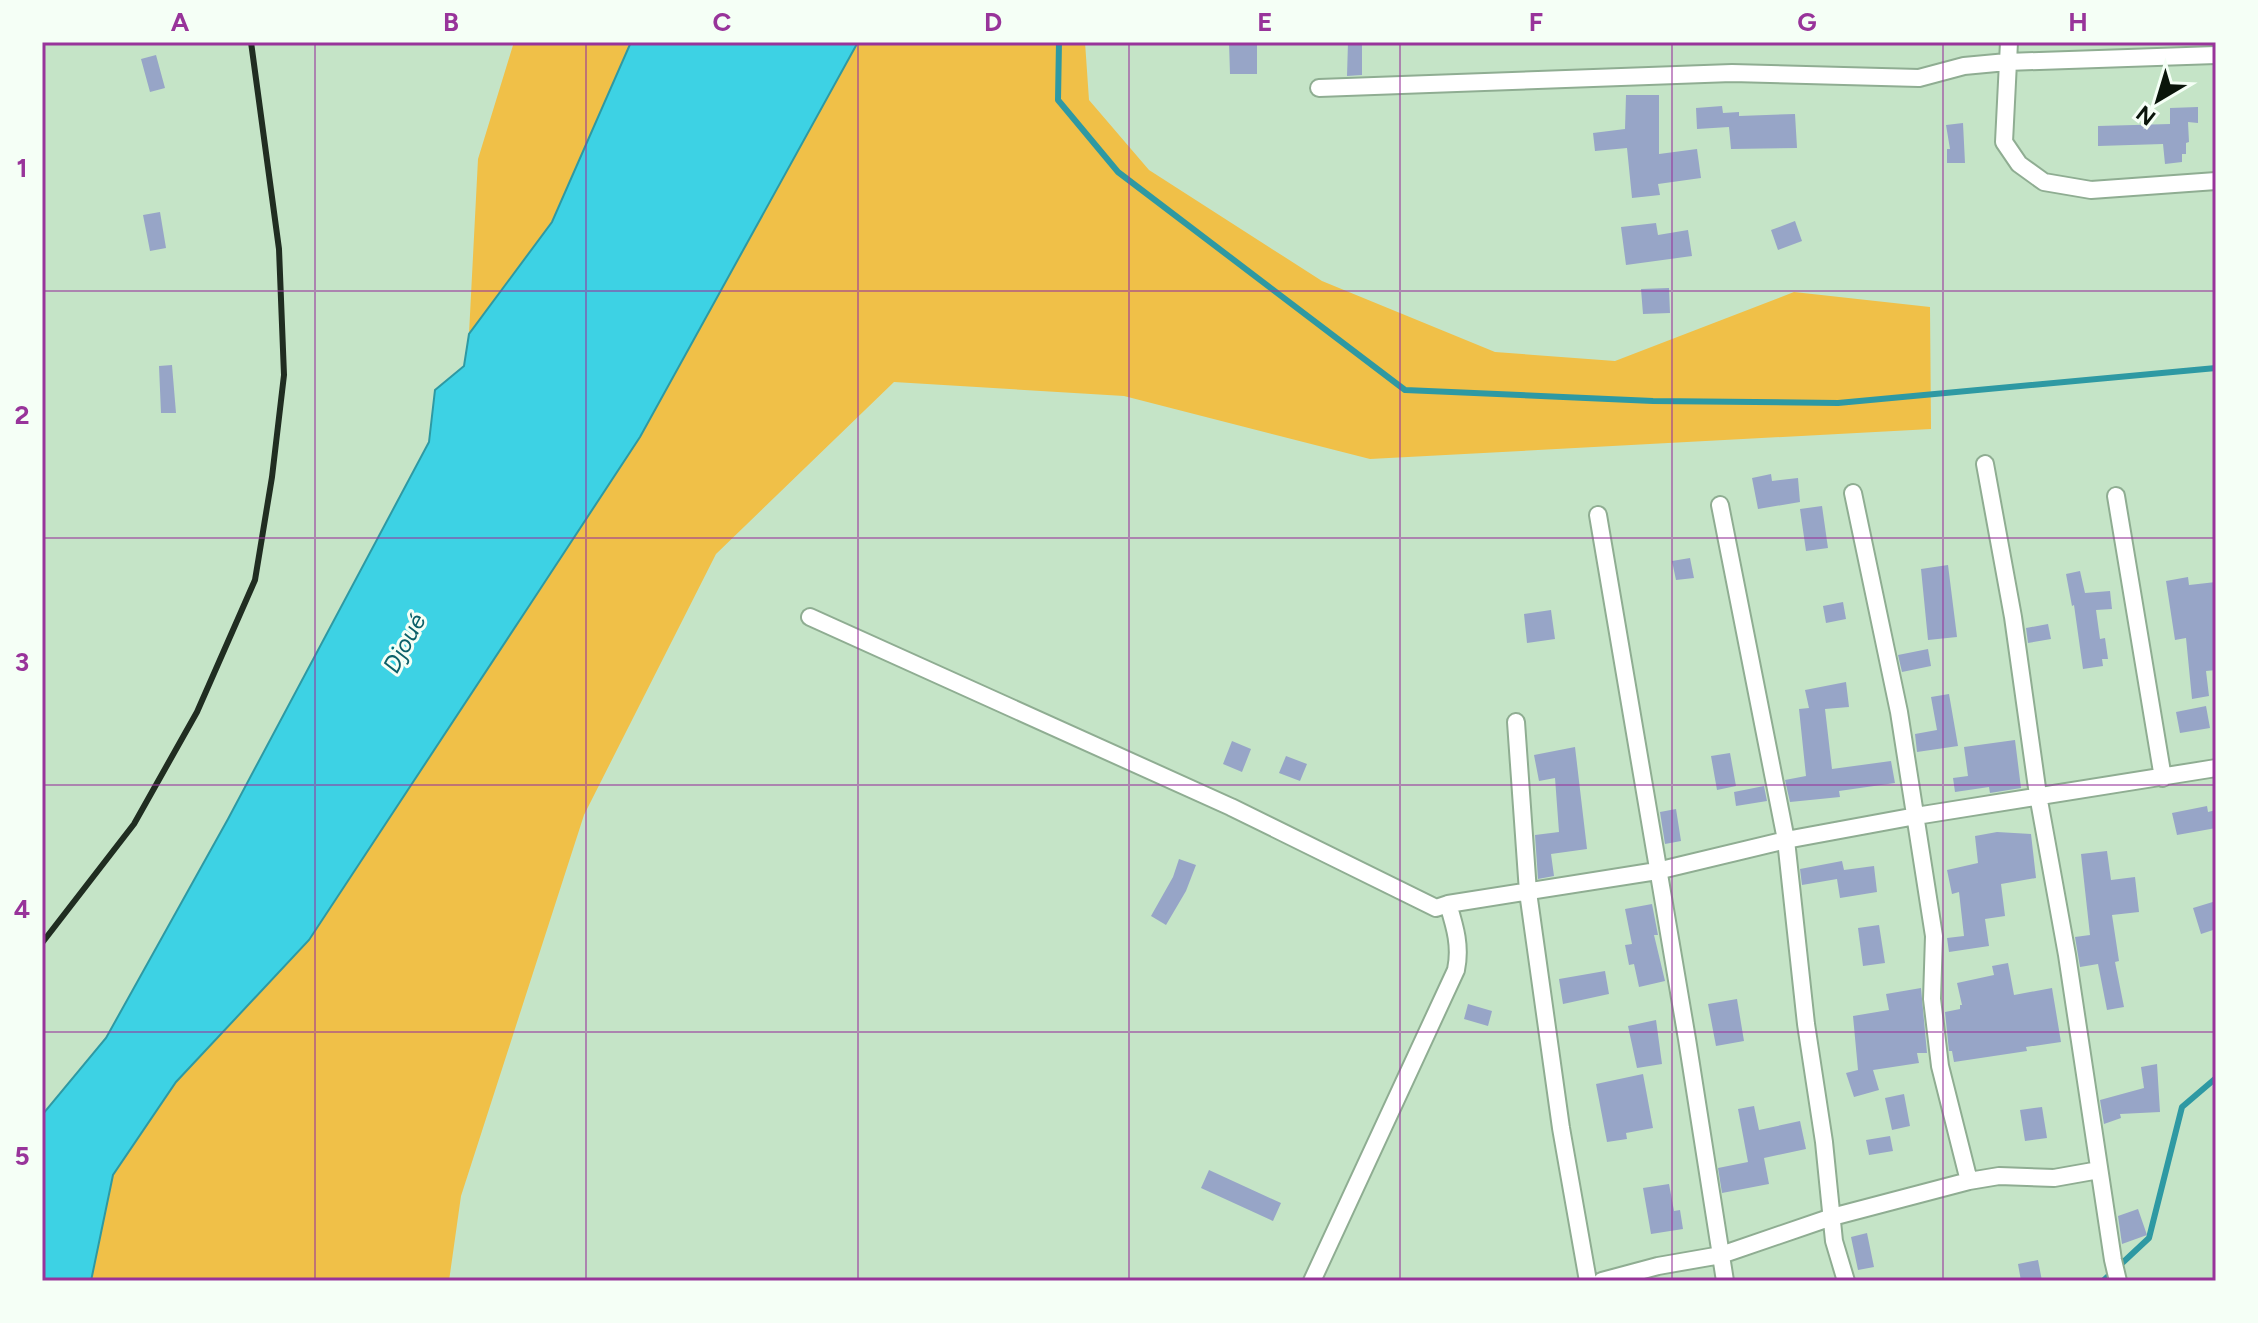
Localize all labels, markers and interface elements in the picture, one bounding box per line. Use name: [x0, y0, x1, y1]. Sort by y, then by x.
text: A: [171, 6, 190, 38]
text: B: [443, 6, 459, 38]
text: C: [713, 6, 732, 38]
text: D: [984, 6, 1002, 38]
text: E: [1257, 6, 1273, 38]
text: F: [1529, 6, 1543, 38]
text: G: [1797, 6, 1817, 38]
text: H: [2068, 6, 2088, 38]
north arrow: [2118, 60, 2198, 140]
text: N: [2131, 99, 2161, 131]
text: 1: [17, 152, 27, 184]
text: 2: [14, 399, 30, 431]
water label: Djoué: [376, 608, 432, 678]
text: 3: [15, 646, 29, 678]
text: 4: [14, 893, 30, 925]
text: 5: [14, 1140, 30, 1172]

